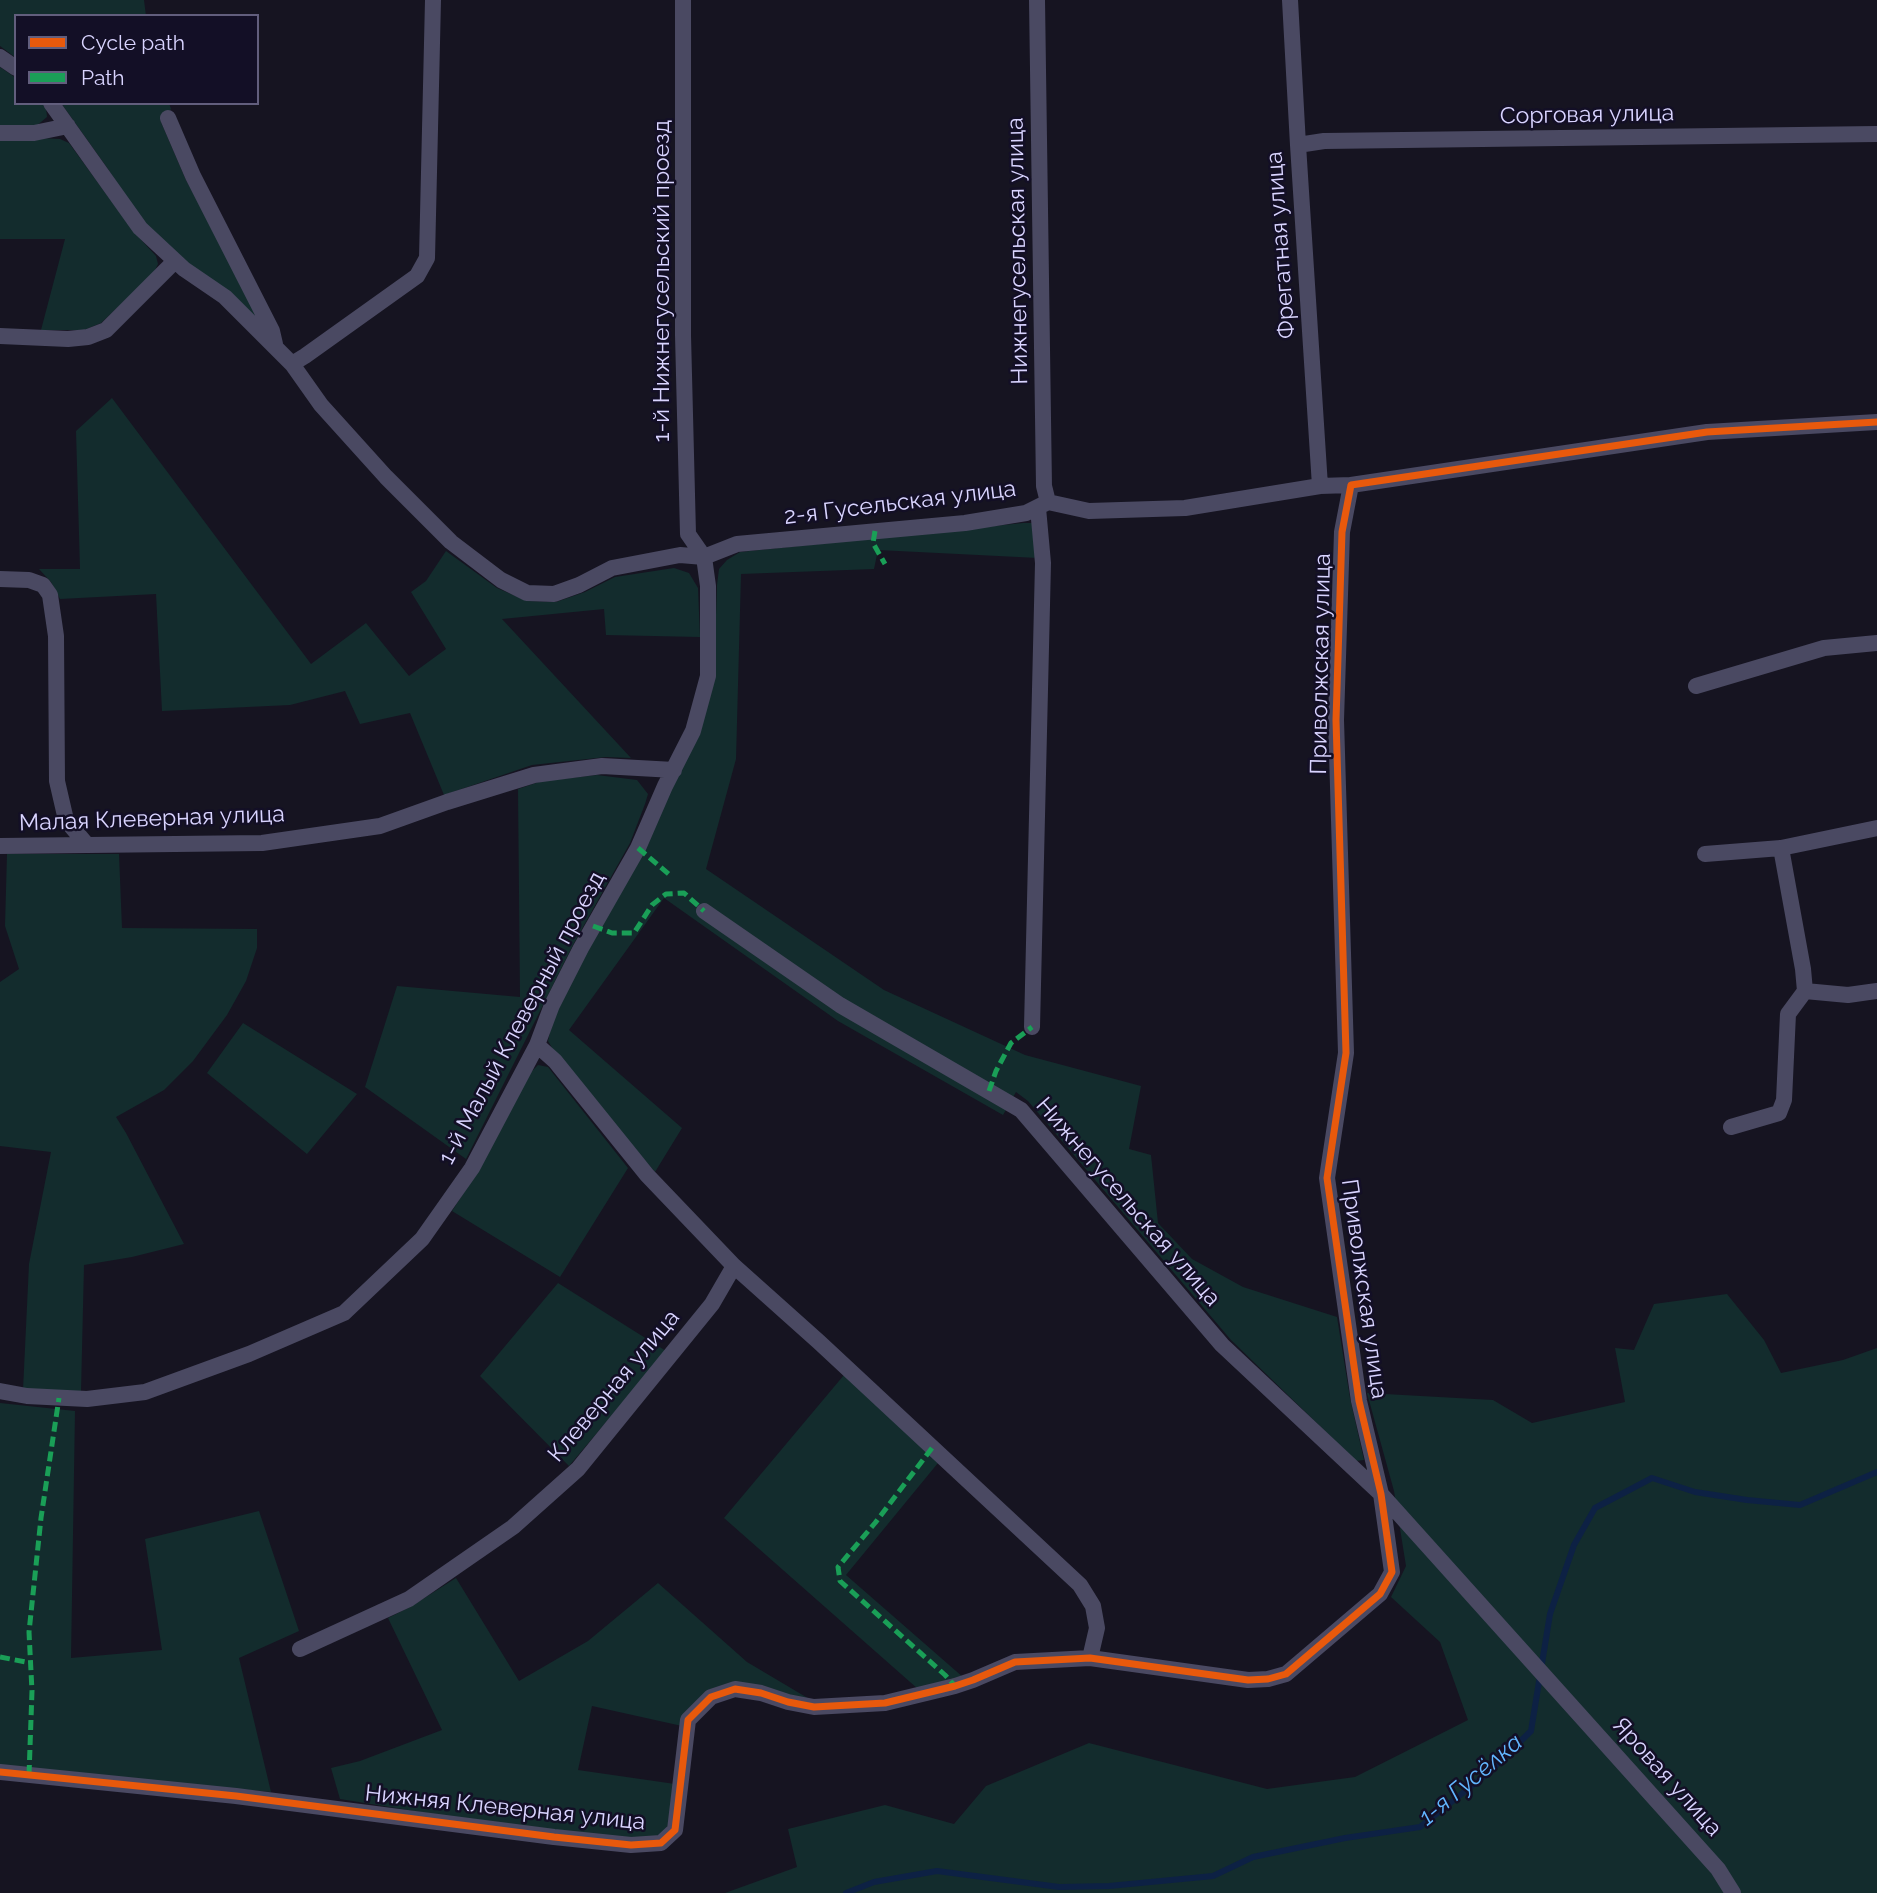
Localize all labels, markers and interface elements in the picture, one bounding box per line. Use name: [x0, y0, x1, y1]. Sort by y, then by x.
legend: [14, 14, 259, 105]
text: Cycle path: [81, 30, 185, 55]
text: Path: [81, 65, 125, 90]
street label: Сорговая улица: [1500, 100, 1674, 130]
street label: Нижнегусельская улица: [1002, 117, 1034, 385]
street label: 1-й Нижнегусельский проезд: [648, 120, 676, 442]
street label: Фрегатная улица: [1261, 150, 1301, 340]
street label: 2-я Гусельская улица: [782, 475, 1018, 531]
street label: Приволжская улица: [1305, 553, 1337, 775]
street label: Малая Клеверная улица: [19, 801, 285, 837]
street label: 1-й Малый Клеверный проезд: [433, 867, 611, 1169]
street label: Нижнегусельская улица: [1030, 1092, 1226, 1312]
street label: Приволжская улица: [1335, 1177, 1393, 1401]
street label: Клеверная улица: [542, 1304, 686, 1468]
street label: Яровая улица: [1606, 1712, 1728, 1842]
water label: 1-я Гусёлка: [1413, 1728, 1529, 1832]
street label: Нижняя Клеверная улица: [363, 1780, 647, 1836]

